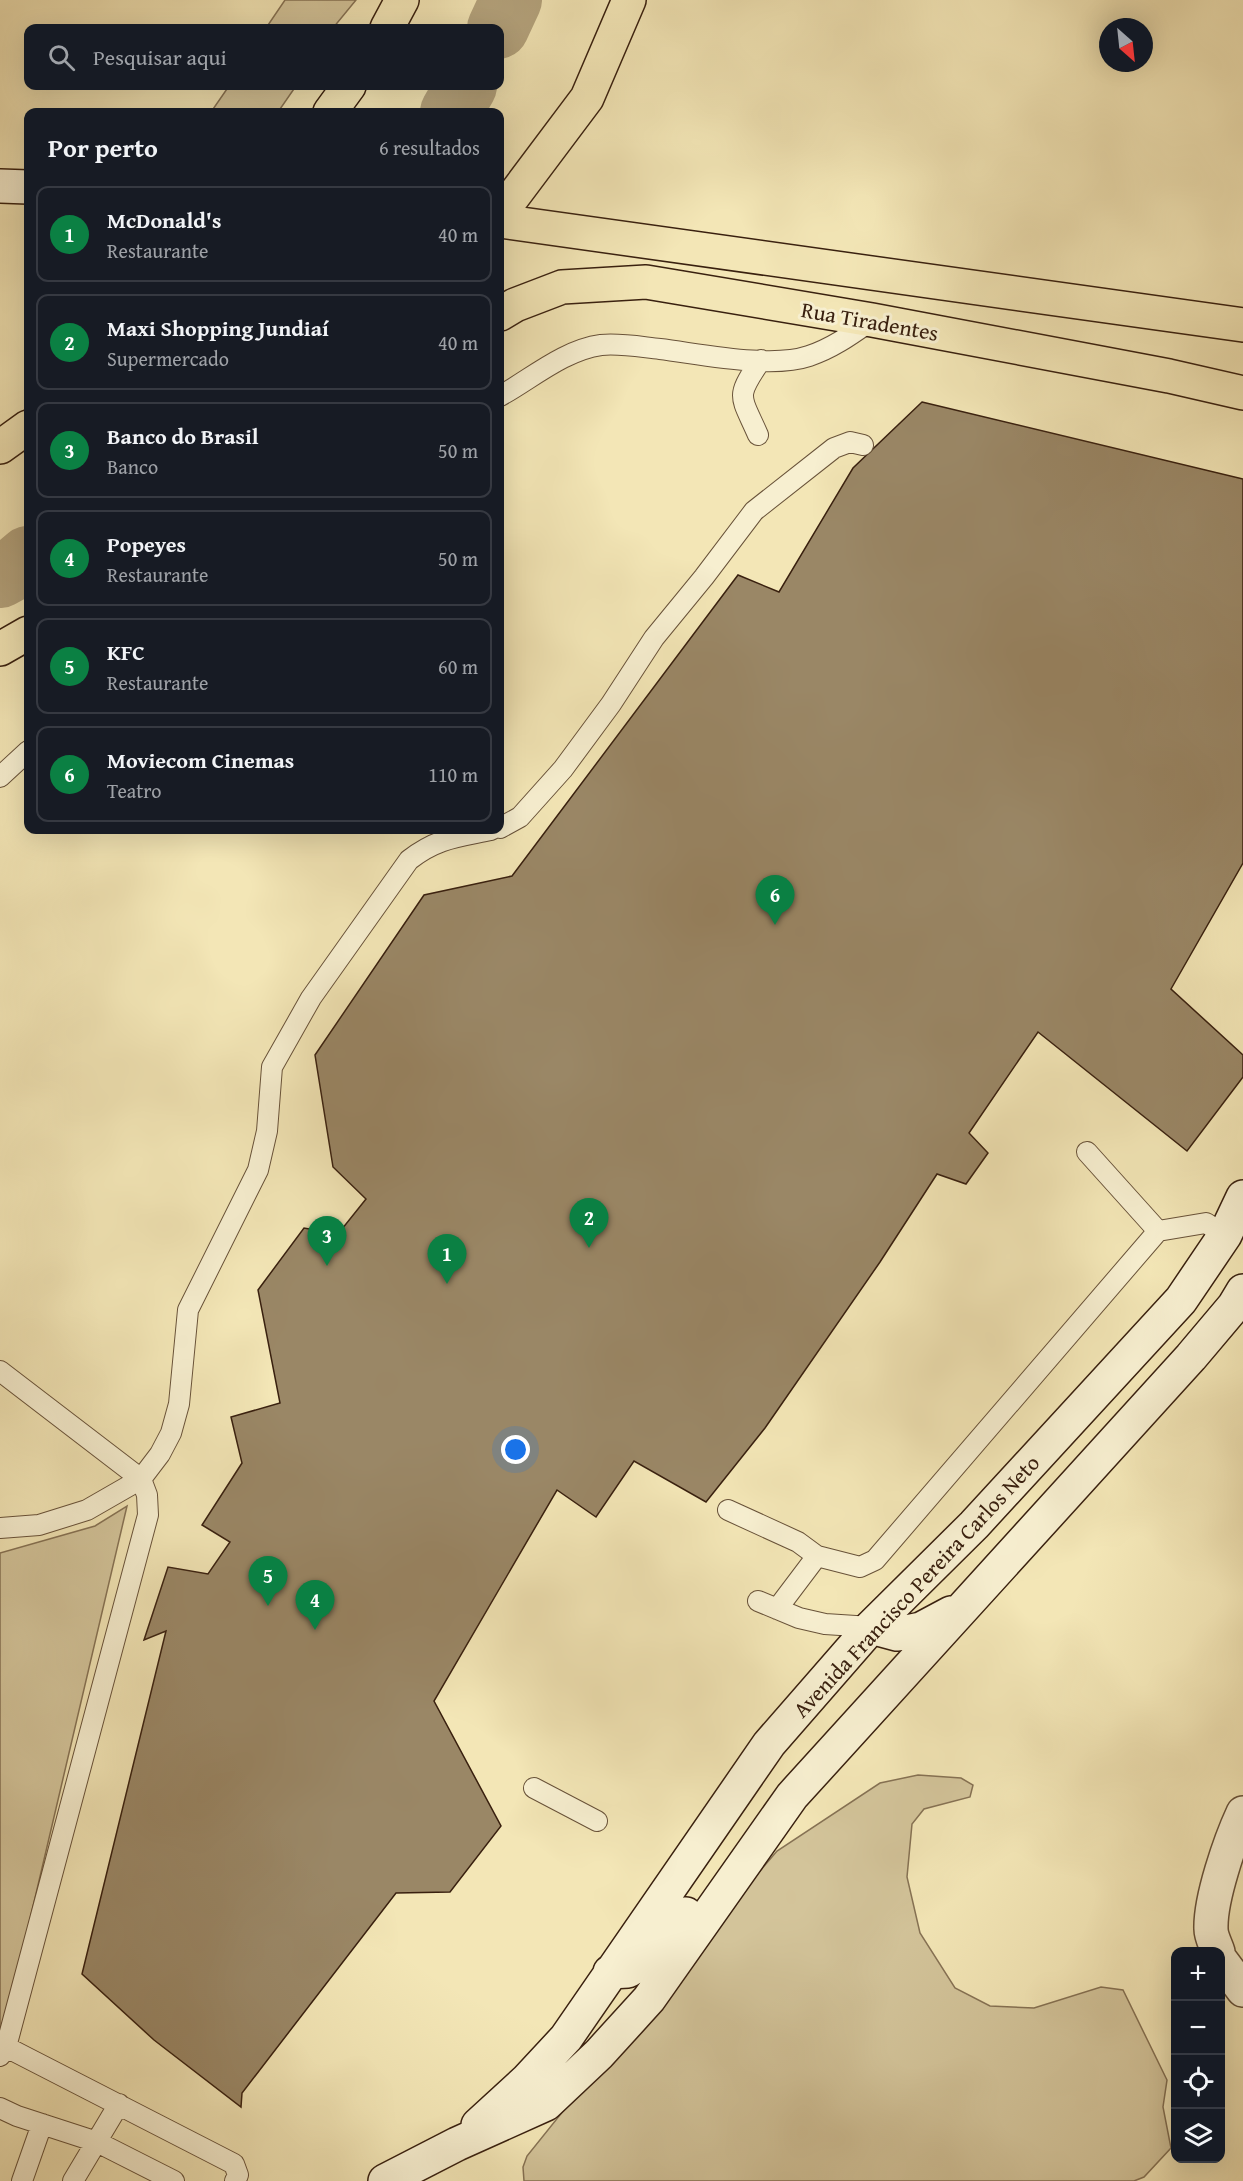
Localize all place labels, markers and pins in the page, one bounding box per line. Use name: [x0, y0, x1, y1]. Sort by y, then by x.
pin: 6: [756, 876, 794, 925]
pin: 2: [570, 1198, 608, 1248]
pin: 3: [308, 1216, 346, 1266]
pin: 1: [428, 1234, 466, 1284]
pin: 5: [248, 1556, 288, 1606]
pin: 4: [296, 1580, 334, 1630]

